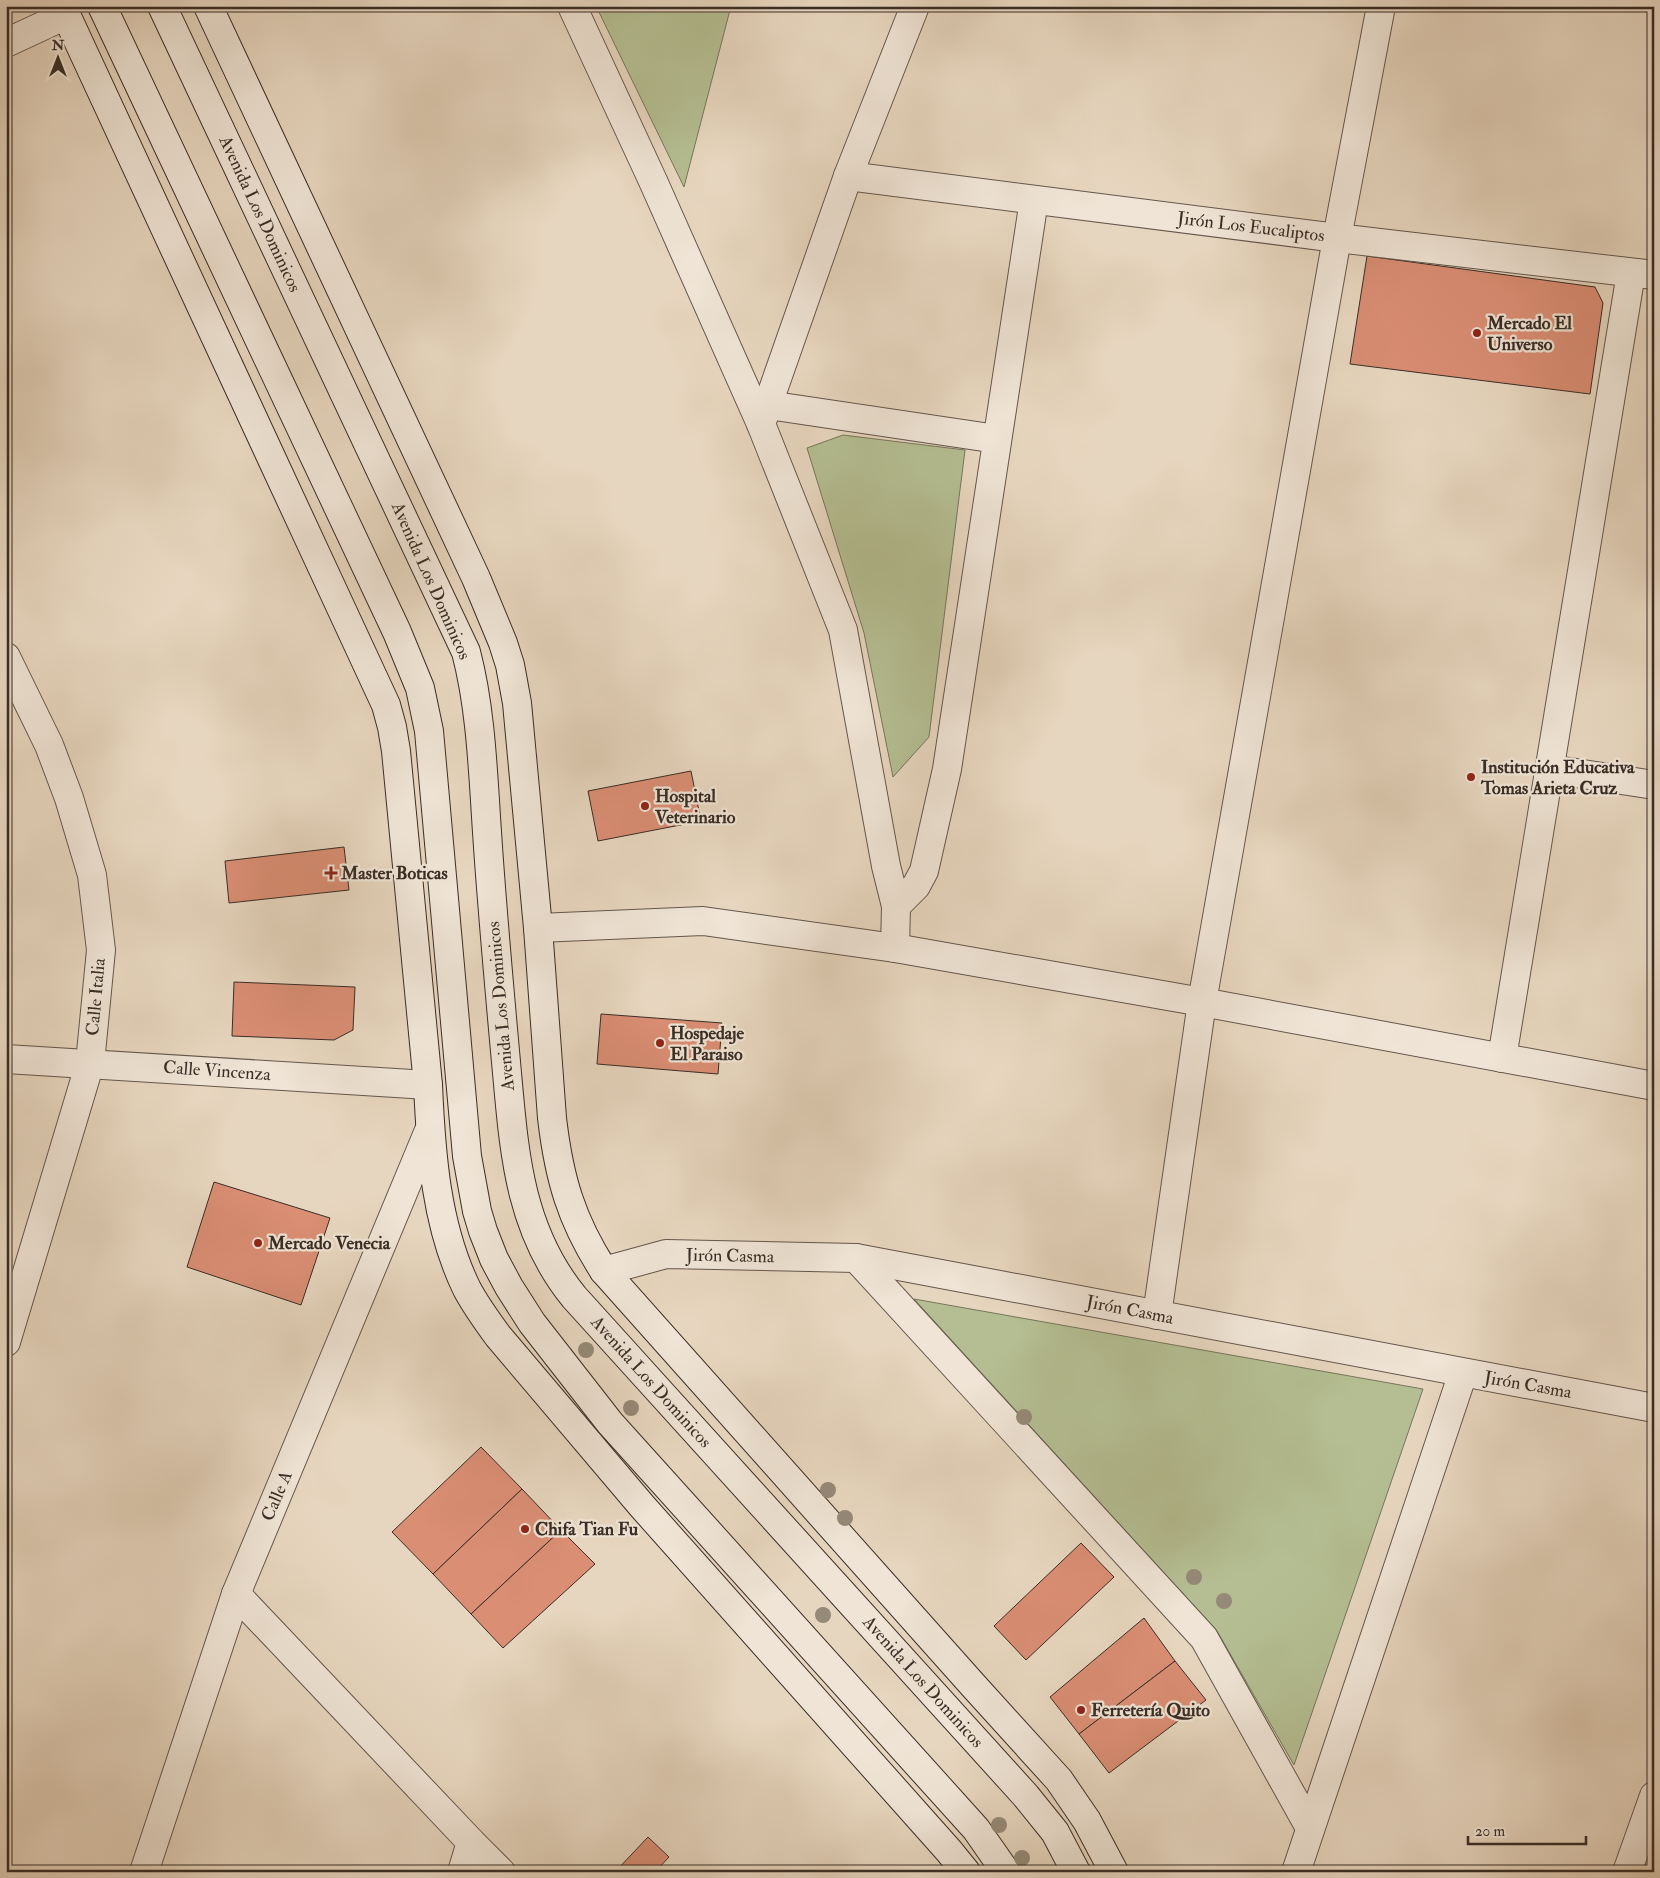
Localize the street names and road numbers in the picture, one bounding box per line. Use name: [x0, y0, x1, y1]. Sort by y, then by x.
street label: Avenida Los Dominicos: [213, 131, 306, 296]
street label: Jirón Los Eucaliptos: [1175, 206, 1326, 247]
street label: Avenida Los Dominicos: [386, 498, 476, 663]
street label: Avenida Los Dominicos: [482, 920, 520, 1093]
street label: Calle Italia: [81, 957, 111, 1037]
street label: Calle Vincenza: [162, 1056, 272, 1086]
street label: Jirón Casma: [685, 1244, 775, 1268]
street label: Jirón Casma: [1083, 1290, 1176, 1330]
street label: Avenida Los Dominicos: [585, 1310, 716, 1453]
street label: Jirón Casma: [1481, 1366, 1574, 1404]
street label: Calle A: [256, 1467, 298, 1525]
street label: Avenida Los Dominicos: [857, 1610, 988, 1753]

